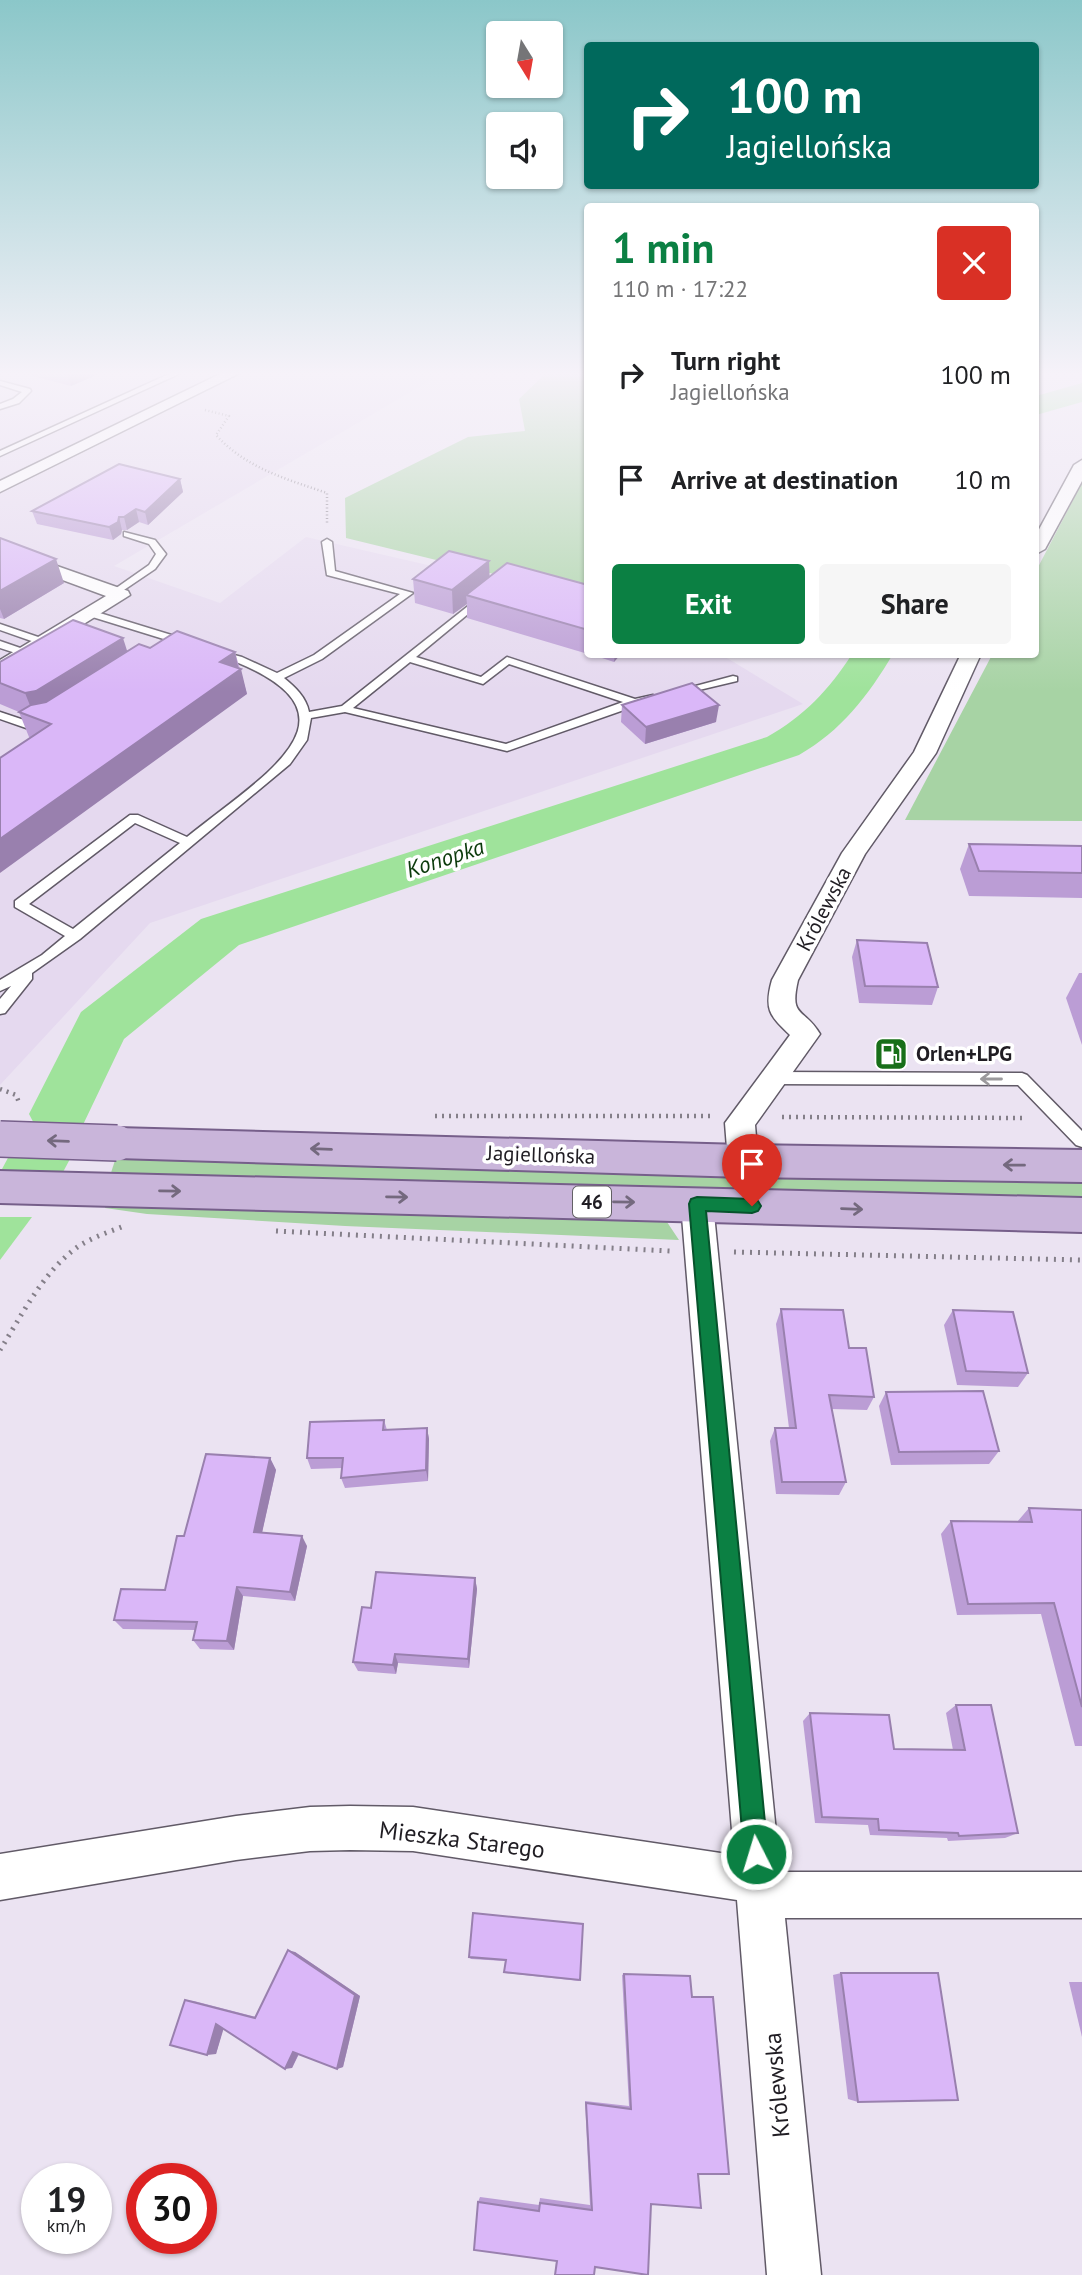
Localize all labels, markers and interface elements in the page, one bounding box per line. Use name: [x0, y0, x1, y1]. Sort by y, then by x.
north arrow: [486, 21, 564, 98]
map controls: [486, 21, 563, 189]
text: 100 m: [727, 63, 862, 127]
icon: right: [612, 70, 703, 161]
button: sound: [486, 112, 563, 189]
text: Jagiellońska: [727, 125, 892, 167]
text: 1 min: [612, 220, 714, 275]
button: close: [937, 226, 1011, 300]
text: 110 m · 17:22: [612, 274, 748, 303]
text: Turn right: [671, 344, 780, 377]
icon: right: [612, 356, 650, 394]
text: 100 m: [940, 358, 1011, 391]
text: Jagiellońska: [671, 377, 790, 406]
icon: arrive: [612, 461, 650, 499]
text: Arrive at destination: [671, 463, 898, 496]
text: 10 m: [955, 463, 1011, 496]
button: Exit: [612, 564, 805, 644]
button: Share: [819, 564, 1011, 644]
water label: Konopka: [402, 831, 487, 884]
street label: Królewska: [790, 862, 857, 956]
fuel station icon: Orlen+LPG: [872, 1035, 910, 1073]
place label: Orlen+LPG: [916, 1040, 1012, 1067]
one-way arrow: [980, 1072, 1003, 1086]
pin: [722, 1134, 782, 1206]
one-way arrow: [47, 1135, 70, 1148]
street label: Jagiellońska: [485, 1139, 596, 1170]
one-way arrow: [310, 1142, 333, 1156]
icon: arrive: [733, 1145, 771, 1183]
one-way arrow: [1003, 1158, 1026, 1172]
one-way arrow: [158, 1184, 181, 1197]
road number: 46: [573, 1186, 611, 1218]
one-way arrow: [385, 1190, 408, 1203]
one-way arrow: [613, 1196, 636, 1209]
one-way arrow: [840, 1202, 863, 1215]
street label: Mieszka Starego: [377, 1814, 547, 1865]
position arrow: [719, 1817, 793, 1891]
street label: Królewska: [756, 2031, 797, 2139]
speed limit sign: 30: [126, 2163, 217, 2254]
text: 19: [47, 2176, 86, 2222]
text: km/h: [47, 2214, 86, 2237]

